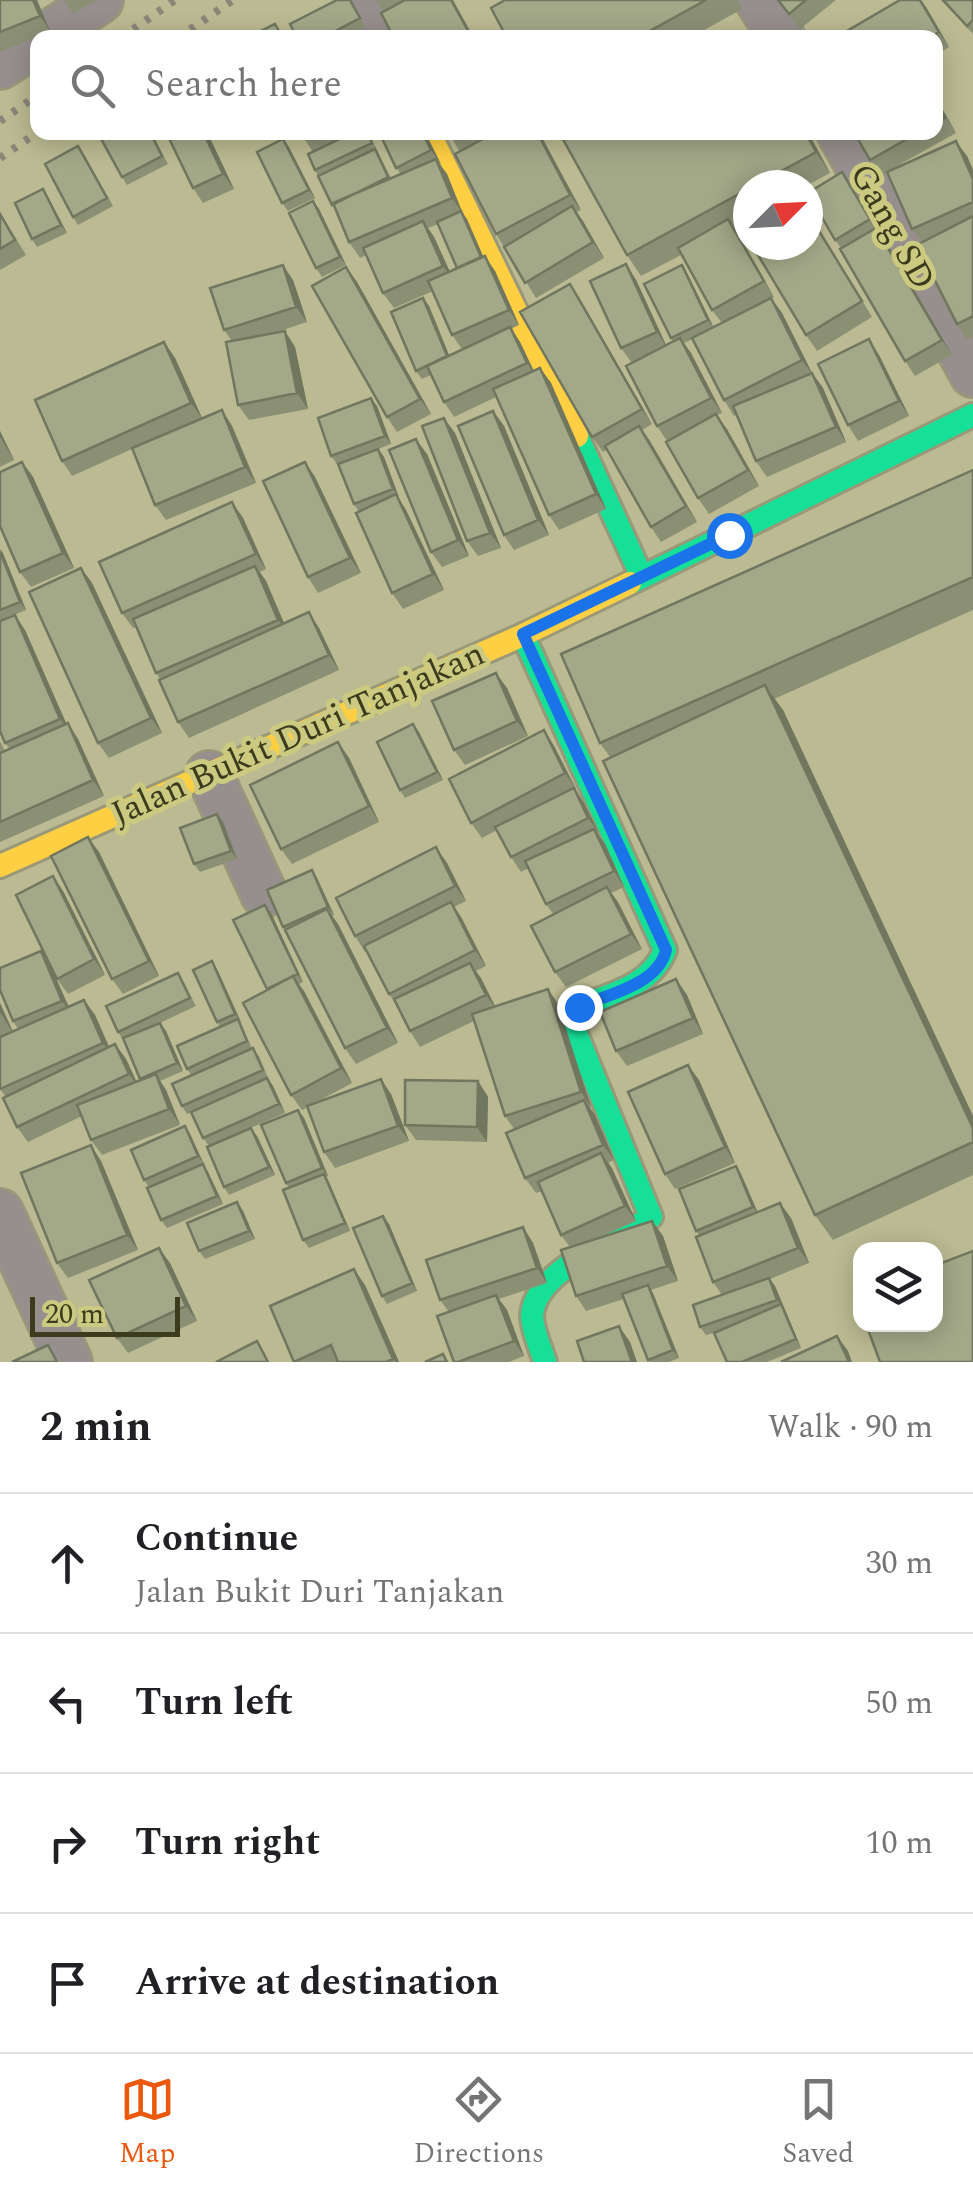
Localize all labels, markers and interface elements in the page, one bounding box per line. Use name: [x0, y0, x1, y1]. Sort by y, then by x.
search box: [30, 30, 943, 140]
text: Search here: [145, 56, 342, 114]
icon: search: [65, 58, 120, 113]
street label: Gang SD: [835, 154, 949, 300]
north arrow: [733, 170, 823, 260]
route start: [707, 513, 753, 559]
street label: Jalan Bukit Duri Tanjakan: [103, 628, 493, 840]
route end: [557, 985, 603, 1031]
map controls: [853, 1242, 943, 1332]
button: layers: [853, 1242, 943, 1332]
scale bar: [30, 1292, 180, 1336]
text: 20 m: [45, 1293, 104, 1336]
text: 2 min: [40, 1396, 152, 1459]
text: Walk · 90 m: [768, 1403, 933, 1452]
text: Continue: [135, 1510, 298, 1568]
icon: ahead: [40, 1536, 95, 1591]
text: 30 m: [865, 1539, 933, 1588]
text: Jalan Bukit Duri Tanjakan: [135, 1568, 504, 1617]
text: Turn left: [135, 1674, 293, 1732]
icon: left: [40, 1676, 95, 1731]
text: 50 m: [865, 1679, 933, 1728]
text: Turn right: [135, 1814, 320, 1872]
icon: right: [40, 1816, 95, 1871]
text: 10 m: [865, 1819, 933, 1868]
text: Arrive at destination: [135, 1954, 499, 2012]
icon: arrive: [40, 1956, 95, 2011]
tab: Map: [119, 2072, 175, 2175]
tab: Directions: [413, 2072, 544, 2175]
tab: Saved: [782, 2072, 854, 2175]

